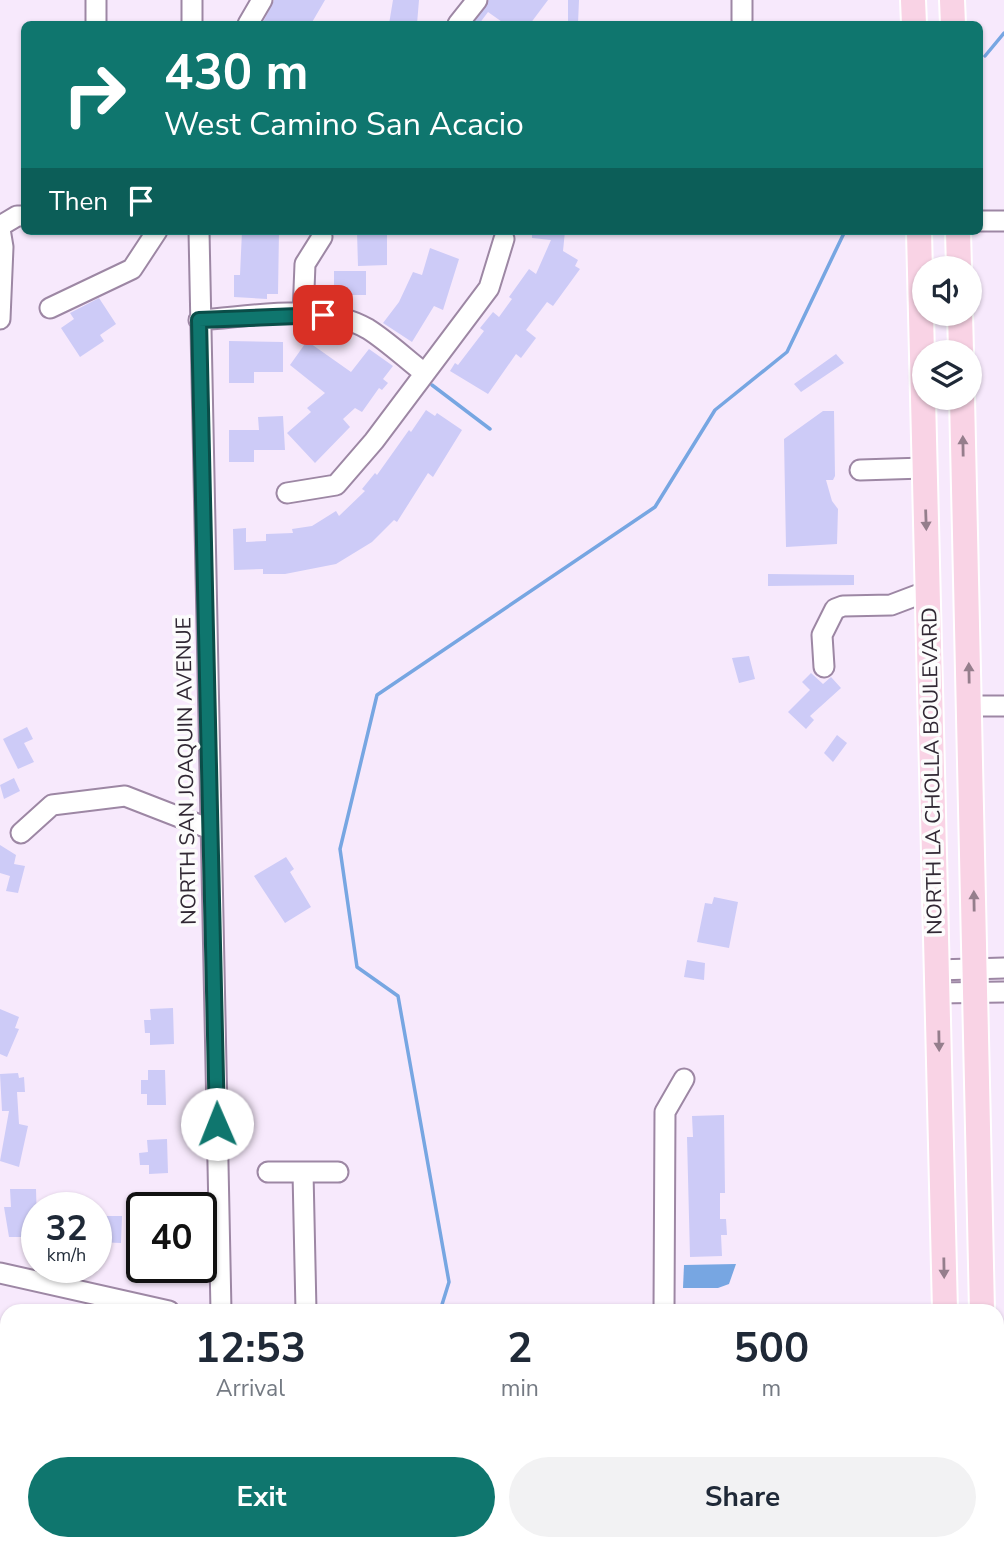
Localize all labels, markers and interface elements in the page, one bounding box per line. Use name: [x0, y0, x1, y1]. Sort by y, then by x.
text: 430 m: [164, 39, 308, 106]
icon: right: [49, 49, 140, 140]
text: West Camino San Acacio: [164, 103, 524, 146]
icon: arrive: [122, 182, 160, 220]
text: Then: [49, 184, 108, 219]
map controls: [912, 256, 982, 410]
button: sound: [912, 256, 982, 326]
pin: [293, 285, 353, 345]
icon: arrive: [304, 296, 342, 334]
button: layers: [912, 340, 982, 410]
one-way arrow: [957, 435, 969, 457]
one-way arrow: [920, 509, 931, 531]
street label: NORTH LA CHOLLA BOULEVARD: [915, 607, 949, 935]
street label: NORTH SAN JOAQUIN AVENUE: [169, 617, 203, 925]
one-way arrow: [963, 662, 974, 684]
one-way arrow: [968, 889, 980, 911]
one-way arrow: [933, 1030, 945, 1052]
position arrow: [180, 1087, 254, 1161]
speed limit sign: 40: [126, 1192, 217, 1283]
text: 32: [45, 1205, 88, 1252]
text: km/h: [47, 1243, 86, 1267]
one-way arrow: [938, 1258, 950, 1280]
text: 12:53: [195, 1320, 306, 1377]
text: 2: [507, 1320, 532, 1377]
text: 500: [734, 1320, 809, 1377]
text: Arrival: [216, 1373, 285, 1404]
text: min: [501, 1373, 539, 1404]
text: m: [762, 1373, 781, 1404]
button: Exit: [28, 1457, 495, 1537]
button: Share: [509, 1457, 976, 1537]

